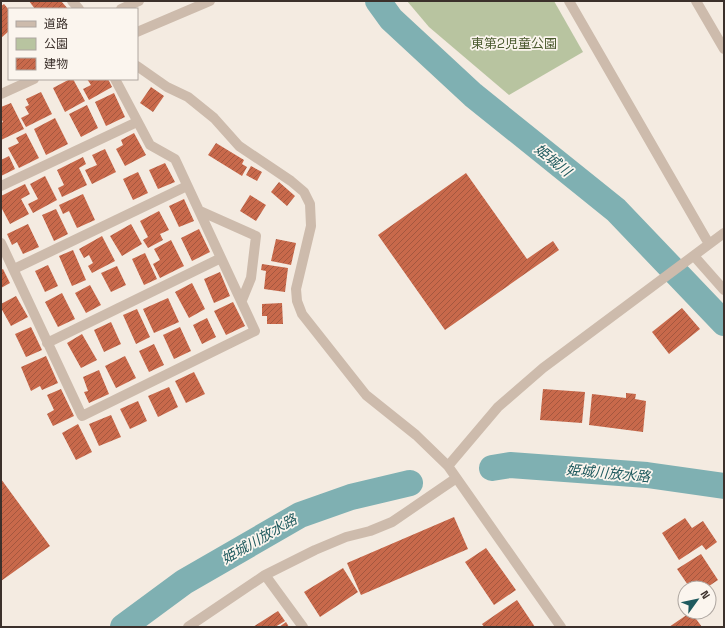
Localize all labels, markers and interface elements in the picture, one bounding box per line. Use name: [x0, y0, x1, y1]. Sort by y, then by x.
legend: [8, 8, 138, 80]
text: 道路: [44, 16, 68, 32]
park label: 東第2児童公園: [471, 35, 557, 52]
text: 公園: [44, 36, 68, 52]
text: 建物: [44, 56, 68, 72]
water label: 姫城川: [531, 140, 577, 181]
water label: 姫城川放水路: [565, 460, 652, 486]
water label: 姫城川放水路: [218, 510, 301, 568]
north arrow: [677, 580, 717, 620]
text: N: [698, 588, 713, 601]

